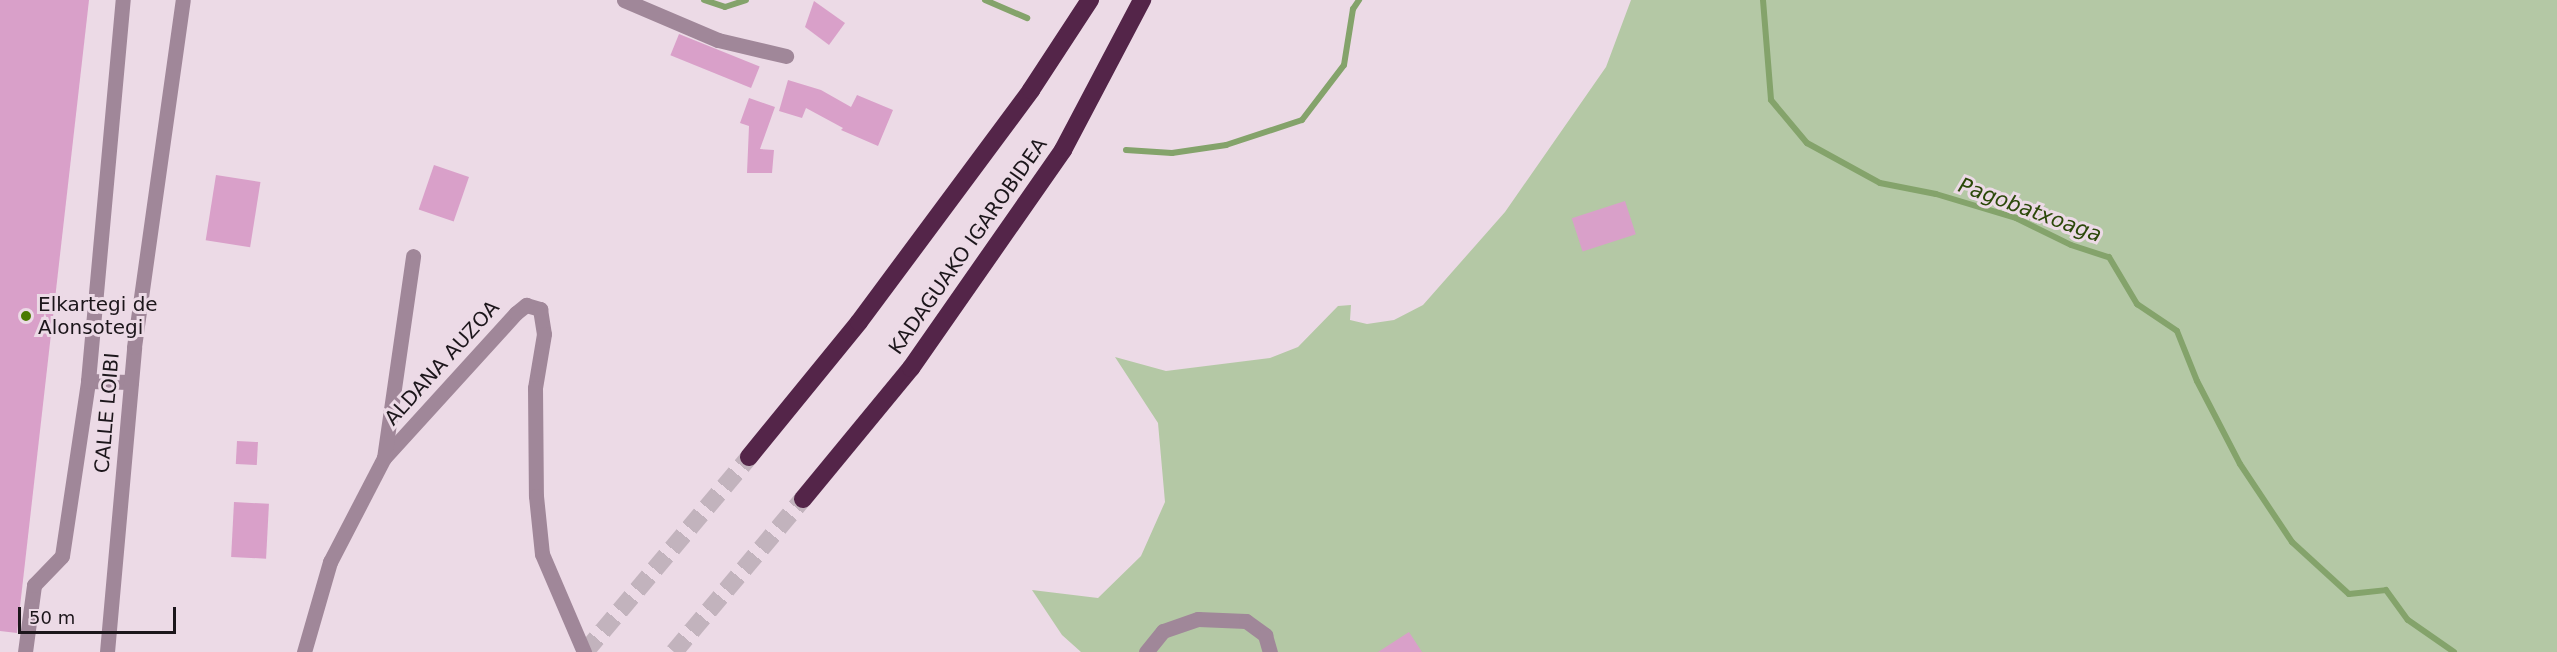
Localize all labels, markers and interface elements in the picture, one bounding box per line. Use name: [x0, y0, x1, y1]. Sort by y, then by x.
street label: KADAGUAKO IGAROBIDEA: [884, 133, 1052, 359]
water label: Pagobatxoaga: [1955, 172, 2105, 248]
place label: Elkartegi de Alonsotegi: [38, 292, 158, 339]
street label: ALDANA AUZOA: [380, 296, 504, 430]
marker: Elkartegi de Alonsotegi: [19, 309, 33, 323]
street label: CALLE LOIBI: [90, 352, 124, 474]
scale bar: [21, 595, 178, 633]
text: 50 m: [29, 607, 75, 628]

